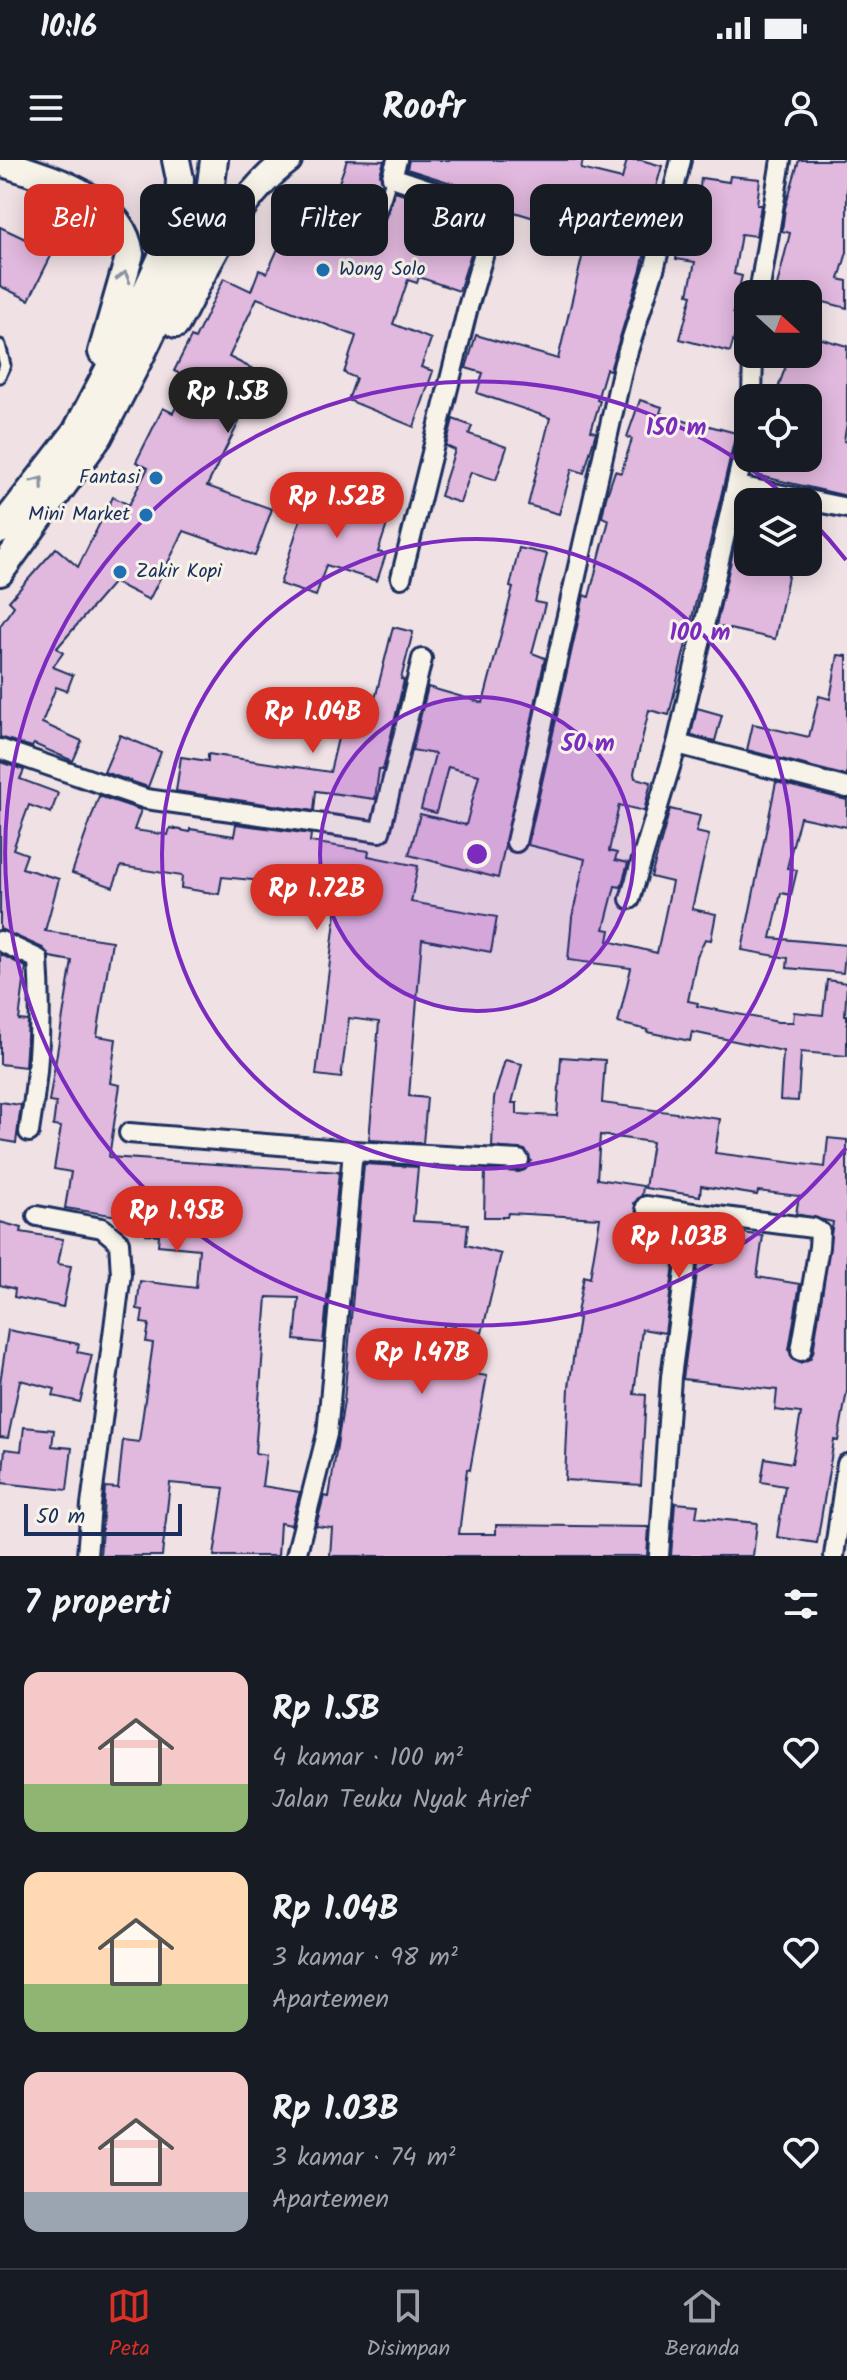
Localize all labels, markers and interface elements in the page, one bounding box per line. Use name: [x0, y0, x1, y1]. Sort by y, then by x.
text: 10:16: [40, 4, 97, 52]
text: Roofr: [382, 80, 465, 137]
icon: menu: [24, 86, 68, 130]
icon: person: [779, 86, 823, 130]
chip: Beli: [24, 184, 124, 256]
chip: Sewa: [140, 184, 255, 256]
chip: Filter: [271, 184, 388, 256]
chip: Baru: [404, 184, 514, 256]
chip: Apartemen: [530, 184, 712, 256]
place label: Wong Solo: [339, 254, 426, 286]
marker: Wong Solo: [314, 261, 332, 279]
one-way arrow: [115, 271, 132, 285]
north arrow: [734, 280, 822, 368]
map controls: [734, 280, 822, 576]
pin: Rp 1.5B: [154, 367, 302, 435]
text: Rp 1.5B: [186, 372, 270, 414]
button: locate: [734, 384, 822, 472]
text: 150 m: [646, 409, 706, 448]
place label: Fantasi: [79, 462, 141, 494]
marker: Fantasi: [147, 469, 165, 487]
pin: Rp 1.52B: [254, 472, 420, 540]
one-way arrow: [29, 476, 43, 491]
text: Rp 1.52B: [288, 477, 386, 519]
button: layers: [734, 488, 822, 576]
place label: Mini Market: [28, 499, 130, 531]
marker: Mini Market: [137, 506, 155, 524]
place label: Zakir Kopi: [136, 556, 223, 588]
marker: Zakir Kopi: [111, 563, 129, 581]
text: 100 m: [670, 614, 730, 653]
pin: Rp 1.04B: [230, 687, 396, 755]
text: Rp 1.04B: [264, 692, 362, 734]
text: 50 m: [560, 725, 615, 764]
centre of rings: [463, 840, 491, 868]
pin: Rp 1.72B: [234, 864, 400, 932]
text: Rp 1.72B: [268, 869, 366, 911]
pin: Rp 1.95B: [94, 1186, 260, 1254]
text: Rp 1.95B: [129, 1191, 225, 1233]
pin: Rp 1.03B: [596, 1212, 762, 1280]
text: Rp 1.03B: [630, 1217, 728, 1259]
pin: Rp 1.47B: [339, 1328, 505, 1396]
text: Rp 1.47B: [374, 1333, 470, 1375]
scale bar: [24, 1500, 182, 1536]
text: 50 m: [36, 1500, 85, 1535]
text: 7 properti: [24, 1577, 171, 1631]
icon: filters: [779, 1582, 823, 1626]
text: Rp 1.5B: [272, 1683, 381, 1737]
icon: home: [88, 1704, 184, 1800]
icon: heart: [779, 1730, 823, 1774]
text: 4 kamar · 100 m²: [272, 1737, 463, 1779]
text: Jalan Teuku Nyak Arief: [272, 1779, 529, 1821]
text: Rp 1.04B: [272, 1883, 399, 1937]
icon: home: [88, 1904, 184, 2000]
icon: heart: [779, 1930, 823, 1974]
text: 3 kamar · 98 m²: [272, 1937, 458, 1979]
text: Apartemen: [272, 1979, 389, 2021]
text: Rp 1.03B: [272, 2083, 399, 2137]
icon: home: [88, 2104, 184, 2200]
icon: heart: [779, 2130, 823, 2174]
text: 3 kamar · 74 m²: [272, 2137, 456, 2179]
text: Apartemen: [272, 2179, 389, 2221]
tab: Peta: [107, 2284, 151, 2367]
tab: Disimpan: [366, 2284, 450, 2367]
tab: Beranda: [665, 2284, 740, 2367]

